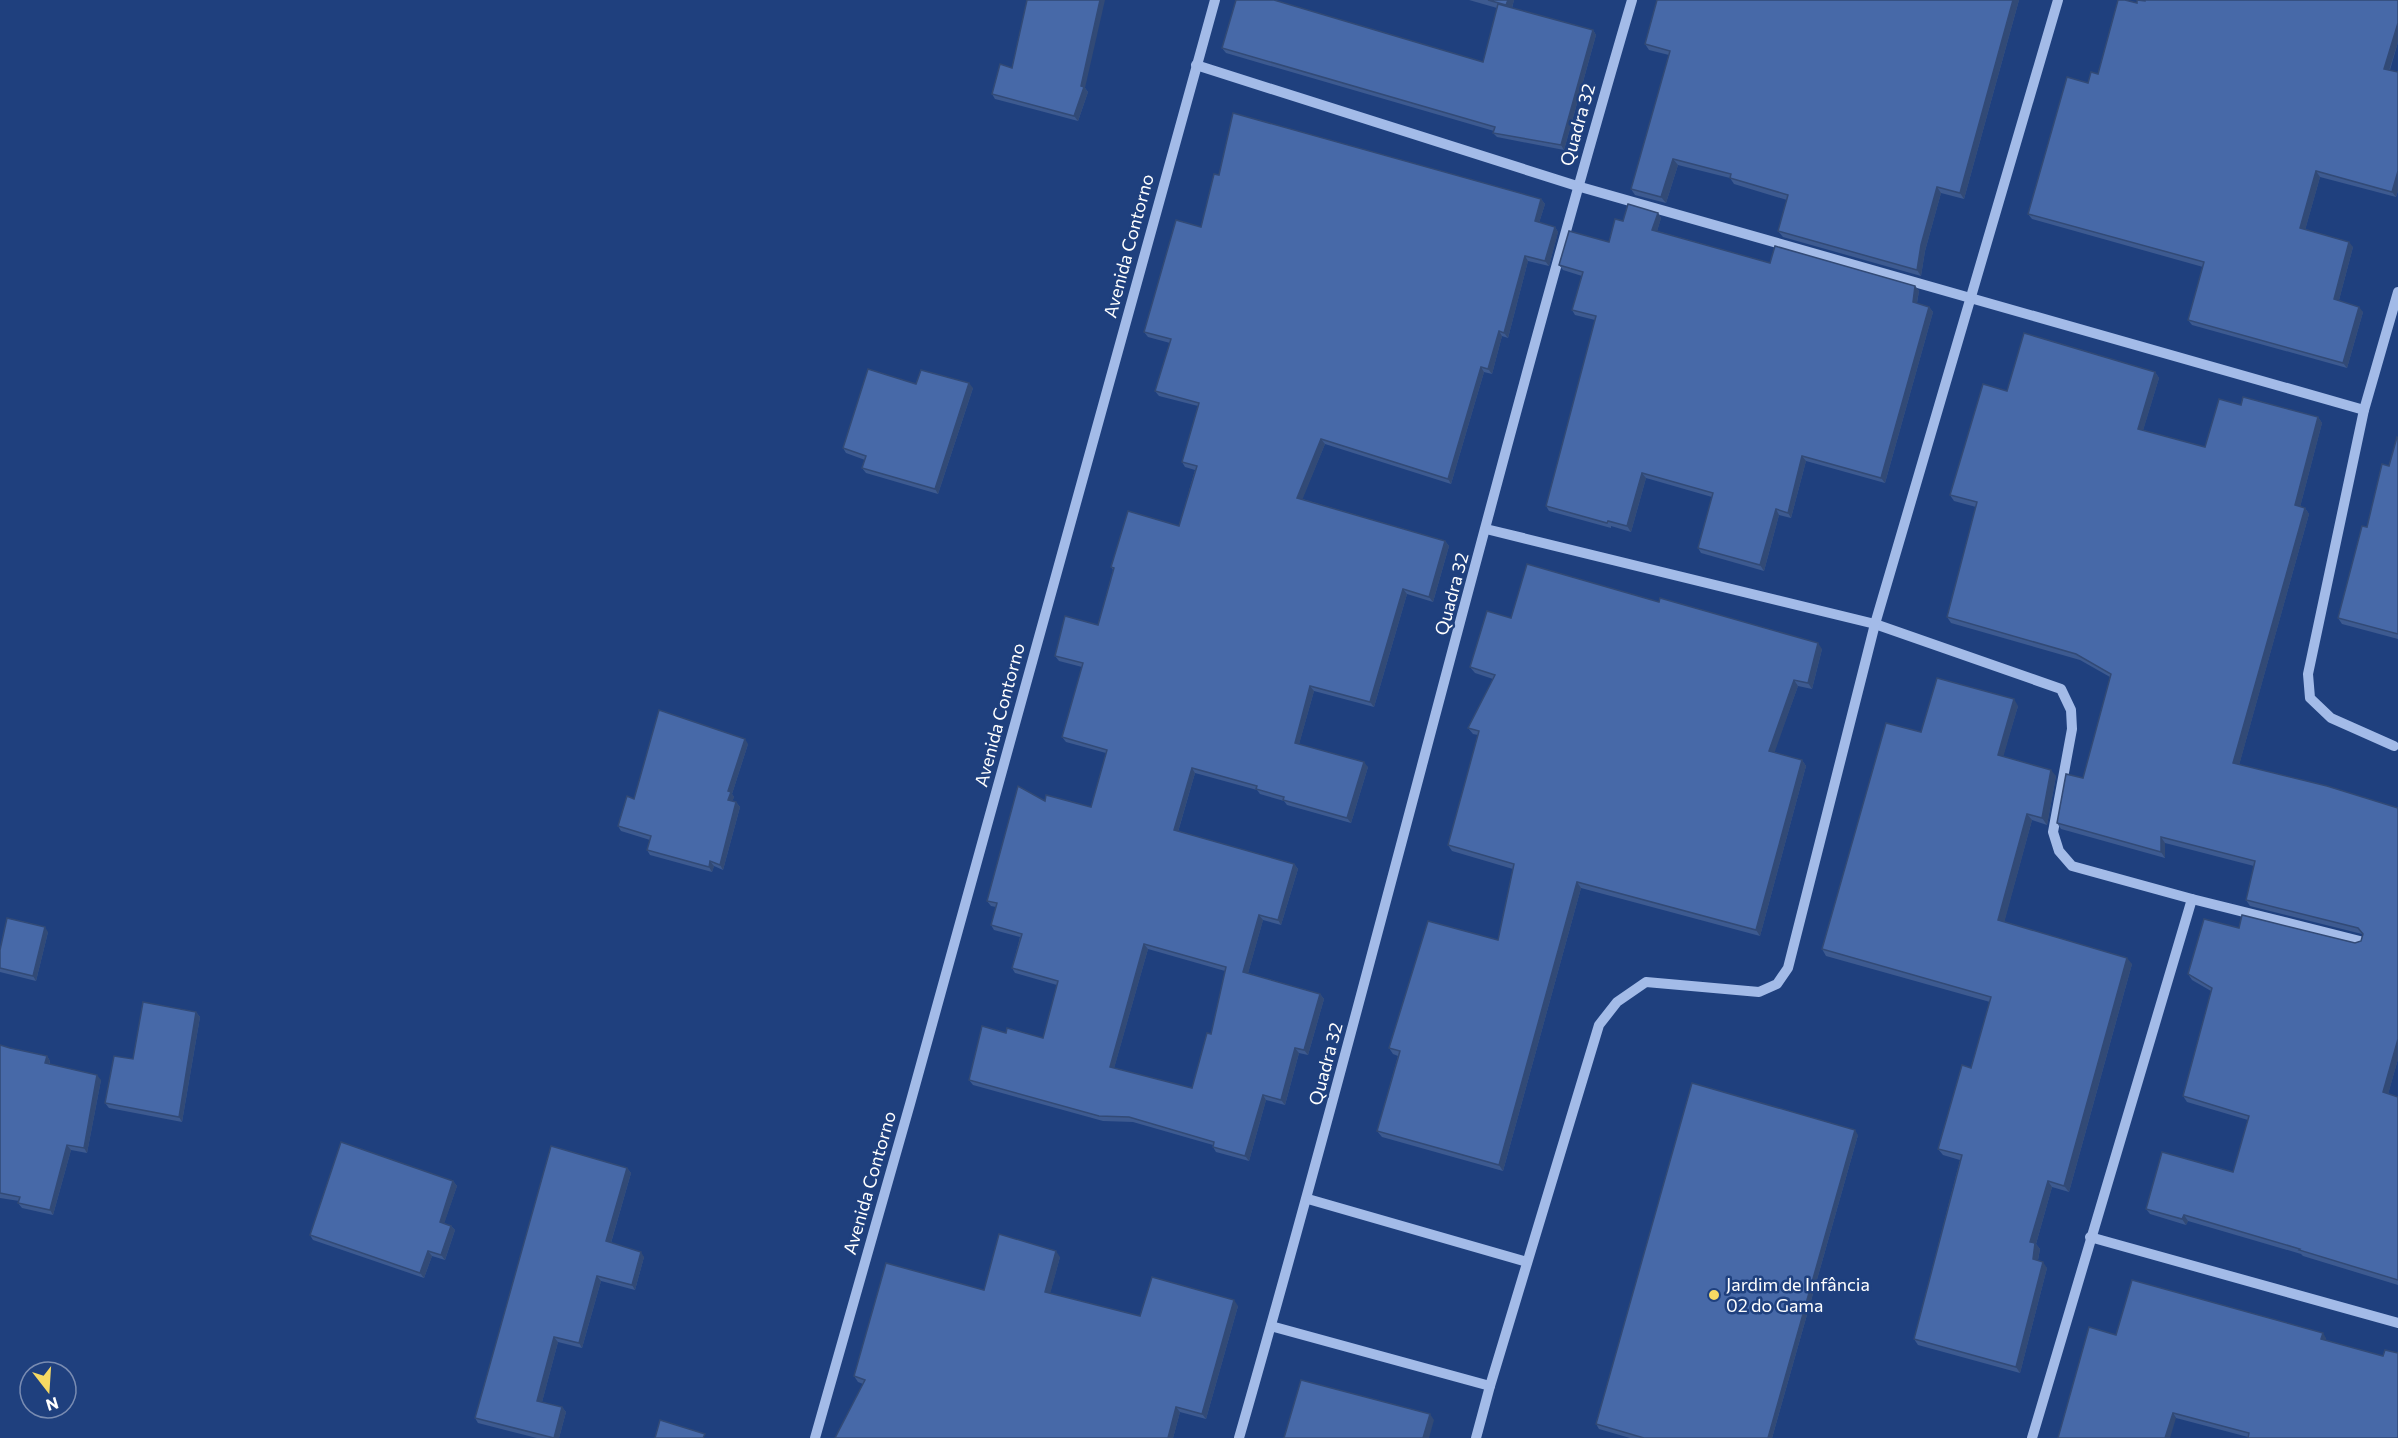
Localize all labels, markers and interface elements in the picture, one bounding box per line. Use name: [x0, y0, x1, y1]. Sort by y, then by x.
street label: Quadra 32: [1555, 81, 1599, 168]
street label: Avenida Contorno: [1098, 171, 1158, 320]
street label: Quadra 32: [1429, 550, 1473, 637]
street label: Avenida Contorno: [969, 640, 1029, 789]
street label: Quadra 32: [1303, 1020, 1347, 1107]
street label: Avenida Contorno: [838, 1109, 900, 1257]
place label: Jardim de Infância 02 do Gama: [1726, 1273, 1870, 1316]
marker: Jardim de Infância 02 do Gama: [1707, 1288, 1721, 1302]
north arrow: [18, 1360, 78, 1420]
text: N: [44, 1394, 61, 1416]

